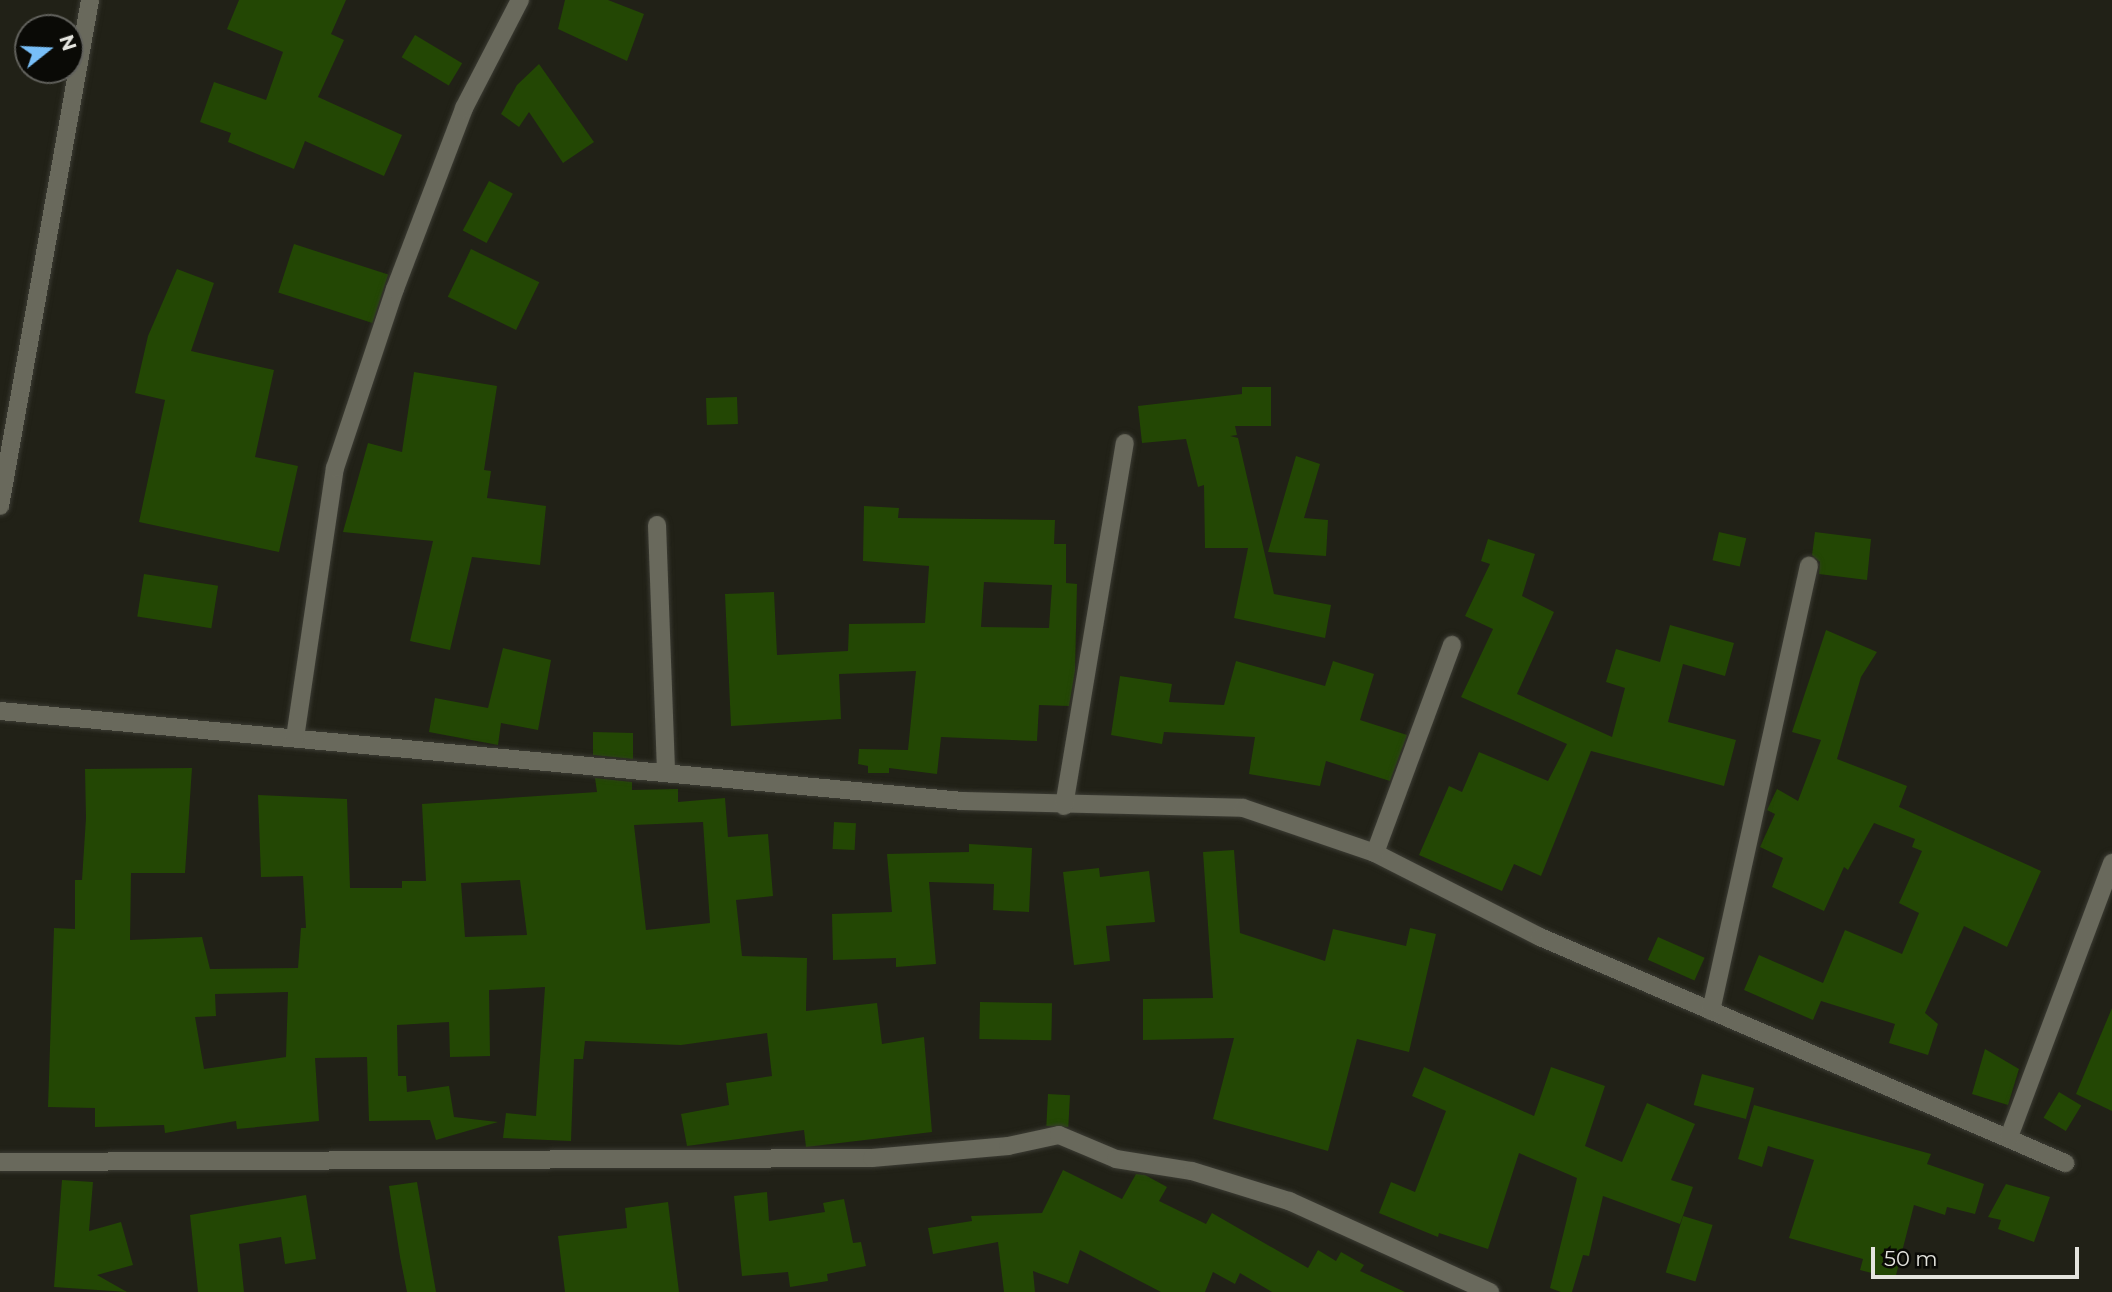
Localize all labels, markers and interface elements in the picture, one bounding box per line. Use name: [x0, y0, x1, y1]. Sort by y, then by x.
north arrow: [14, 14, 84, 84]
text: N: [54, 32, 81, 54]
scale bar: [1874, 1232, 2082, 1276]
text: 50 m: [1884, 1246, 1938, 1271]

